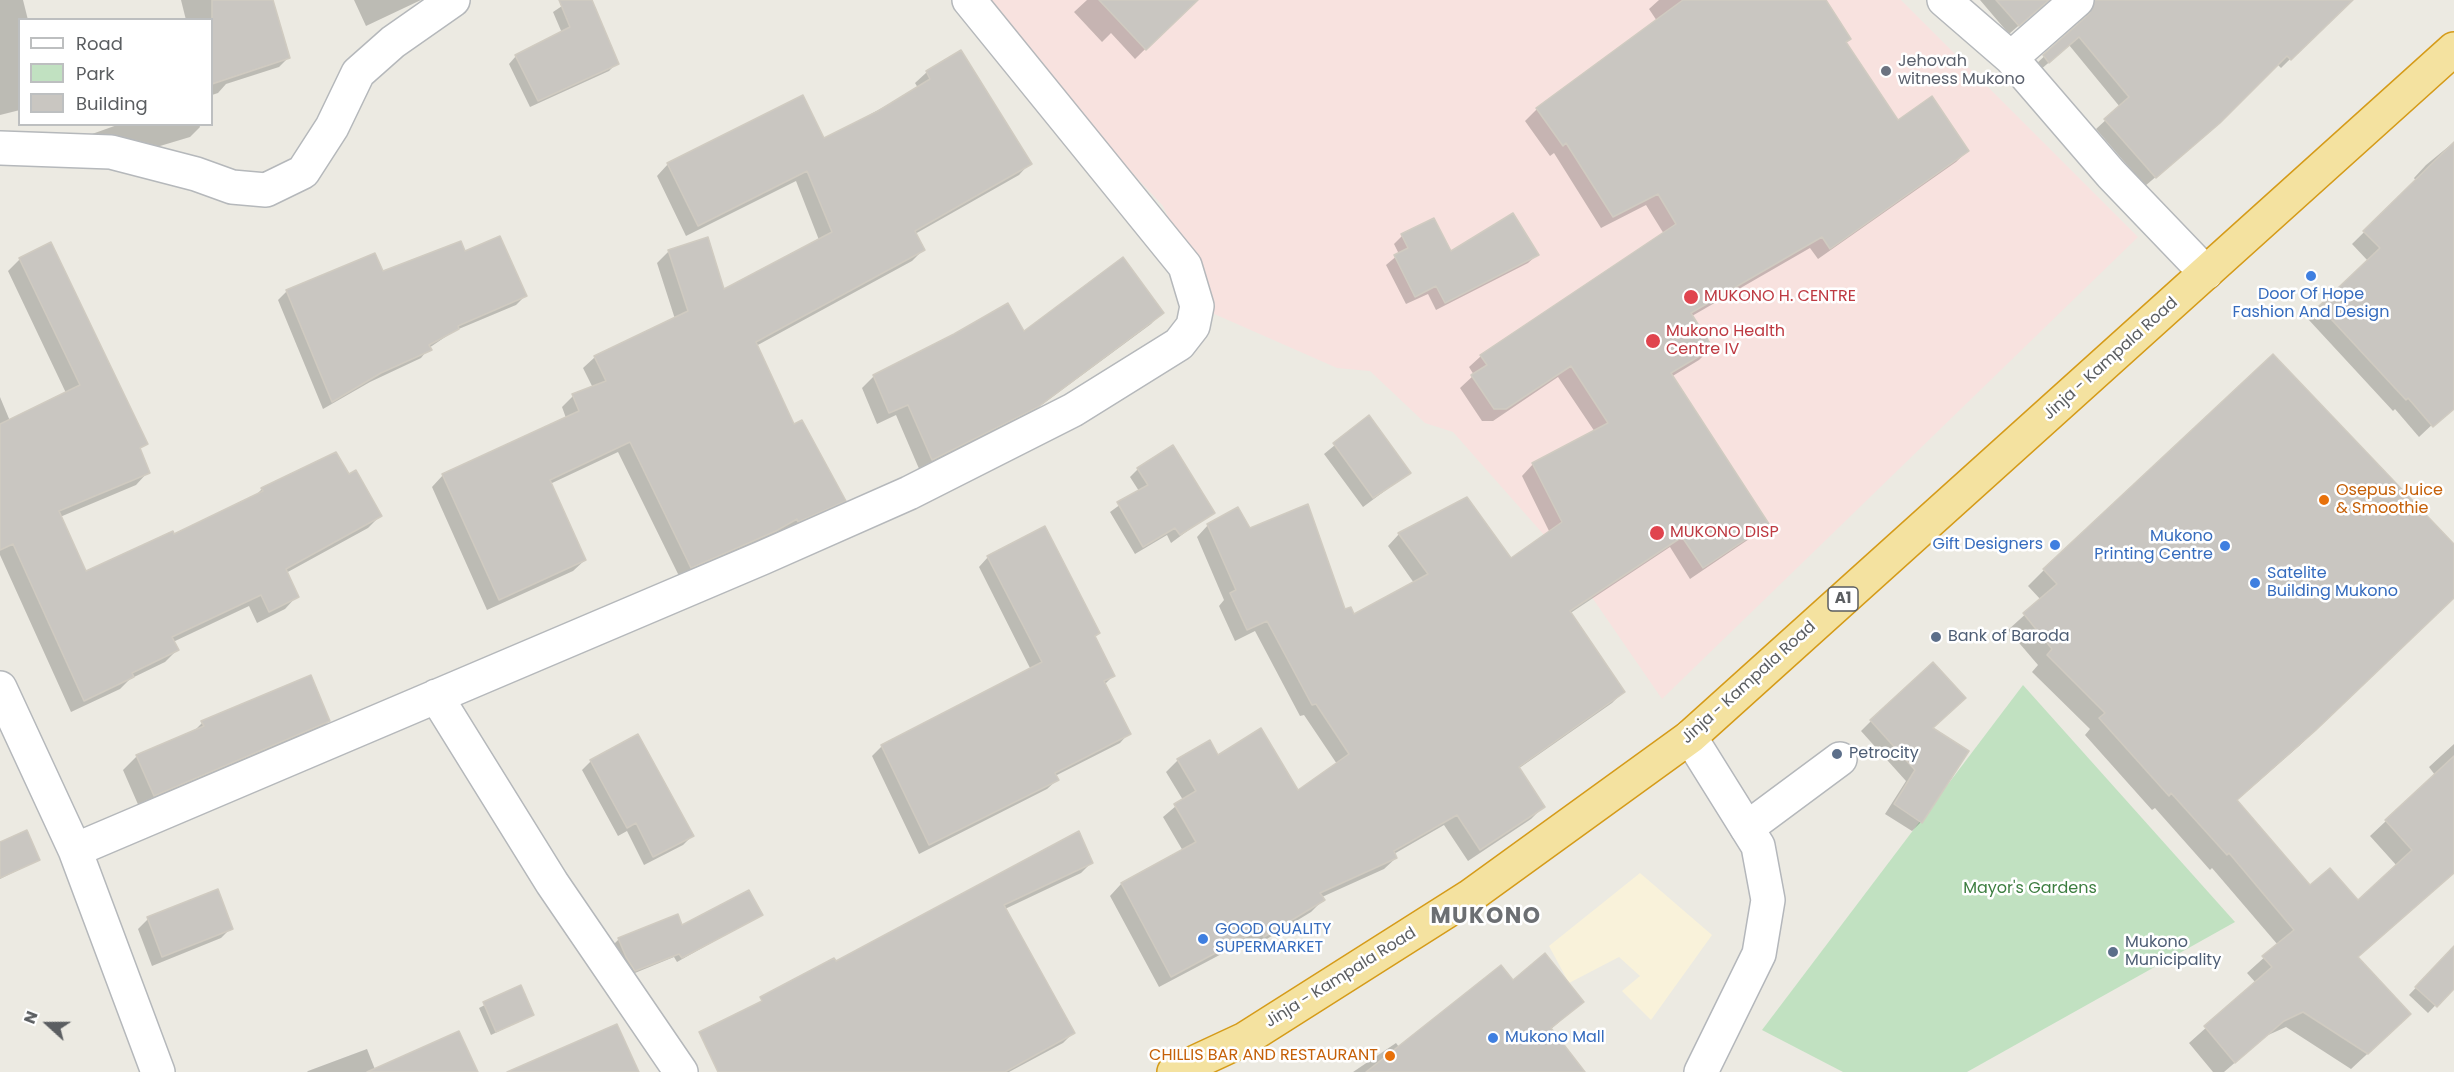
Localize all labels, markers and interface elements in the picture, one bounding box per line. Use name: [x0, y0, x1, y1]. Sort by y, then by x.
legend: [18, 18, 213, 126]
text: Road: [76, 31, 123, 56]
place label: Jehovah witness Mukono: [1898, 52, 2025, 90]
text: Park: [76, 61, 115, 86]
marker: Jehovah witness Mukono: [1879, 64, 1893, 78]
text: Building: [76, 91, 148, 116]
marker: Door Of Hope Fashion And Design: [2304, 269, 2318, 283]
place label: Door Of Hope Fashion And Design: [2233, 285, 2389, 323]
place label: MUKONO H. CENTRE: [1704, 287, 1856, 307]
marker: MUKONO H. CENTRE: [1682, 288, 1700, 306]
street label: Jinja - Kampala Road: [2040, 294, 2182, 424]
place label: Mukono Health Centre IV: [1666, 322, 1785, 360]
marker: Mukono Health Centre IV: [1644, 332, 1662, 350]
place label: Osepus Juice & Smoothie: [2336, 481, 2443, 519]
marker: Osepus Juice & Smoothie: [2317, 493, 2331, 507]
place label: MUKONO DISP: [1670, 523, 1779, 543]
marker: MUKONO DISP: [1648, 524, 1666, 542]
place label: Mukono Printing Centre: [2094, 527, 2213, 565]
place label: Gift Designers: [1932, 535, 2043, 555]
marker: Gift Designers: [2048, 538, 2062, 552]
marker: Mukono Printing Centre: [2218, 539, 2232, 553]
place label: Satelite Building Mukono: [2267, 564, 2398, 602]
marker: Satelite Building Mukono: [2248, 576, 2262, 590]
road number: A1: [1828, 587, 1858, 611]
street label: Jinja - Kampala Road: [1678, 618, 1820, 748]
place label: Bank of Baroda: [1948, 627, 2070, 647]
marker: Bank of Baroda: [1929, 630, 1943, 644]
place label: Petrocity: [1849, 744, 1919, 764]
marker: Petrocity: [1830, 747, 1844, 761]
park label: Mayor's Gardens: [1963, 879, 2097, 899]
district label: MUKONO: [1430, 904, 1542, 930]
place label: GOOD QUALITY SUPERMARKET: [1215, 920, 1331, 958]
street label: Jinja - Kampala Road: [1262, 924, 1420, 1032]
marker: GOOD QUALITY SUPERMARKET: [1196, 932, 1210, 946]
place label: Mukono Municipality: [2125, 933, 2221, 971]
marker: Mukono Municipality: [2106, 945, 2120, 959]
north arrow: [18, 994, 78, 1054]
text: N: [18, 1008, 44, 1027]
place label: Mukono Mall: [1505, 1028, 1605, 1048]
marker: Mukono Mall: [1486, 1031, 1500, 1045]
place label: CHILLIS BAR AND RESTAURANT: [1149, 1046, 1378, 1066]
marker: CHILLIS BAR AND RESTAURANT: [1383, 1049, 1397, 1063]

